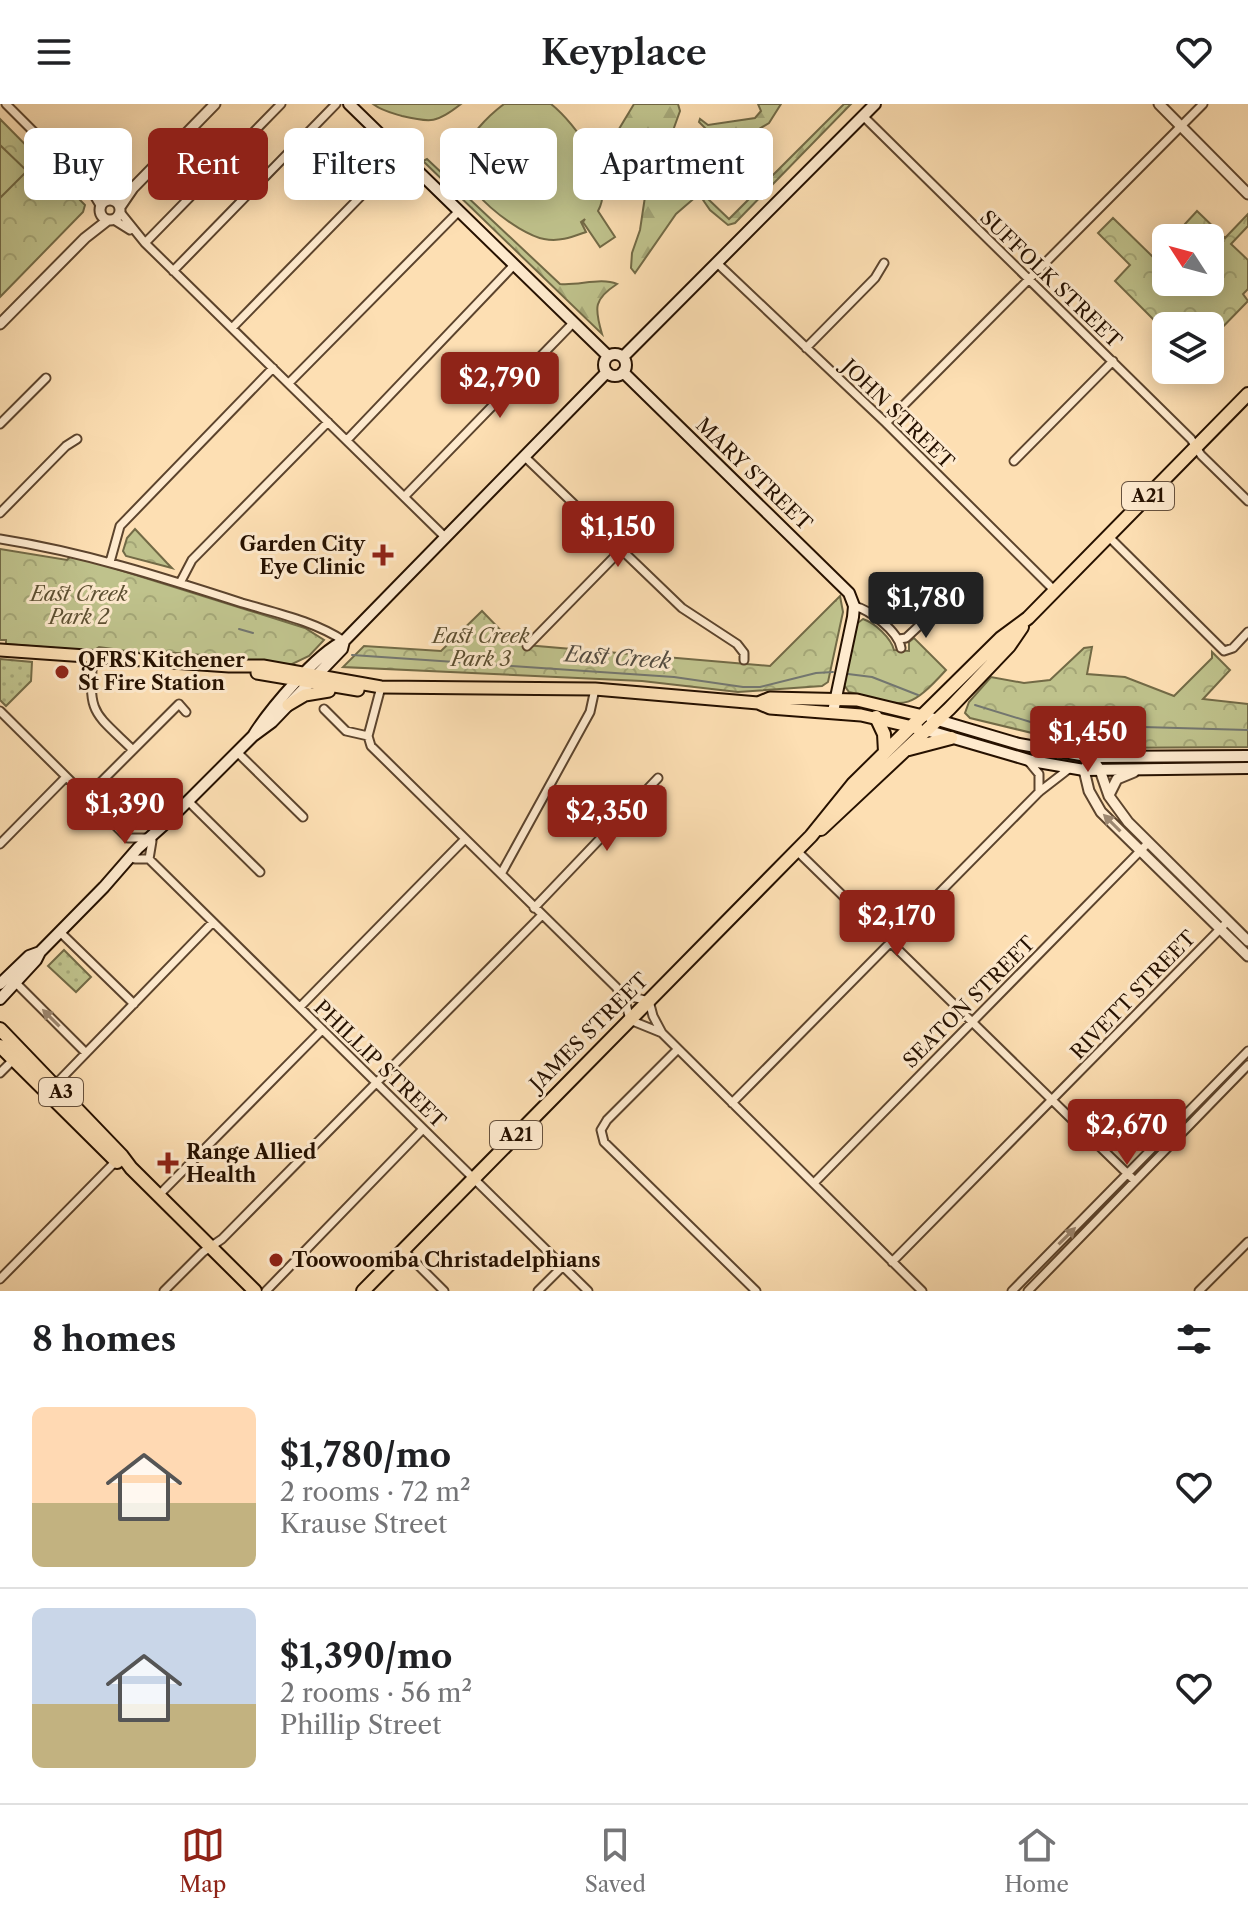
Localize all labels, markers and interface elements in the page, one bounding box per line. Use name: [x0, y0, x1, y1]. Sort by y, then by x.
icon: menu: [32, 30, 76, 74]
text: Keyplace: [541, 30, 707, 74]
icon: heart: [1172, 30, 1216, 74]
chip: Buy: [24, 128, 132, 200]
chip: Rent: [148, 128, 268, 200]
chip: Filters: [284, 128, 424, 200]
chip: New: [440, 128, 557, 200]
chip: Apartment: [573, 128, 773, 200]
street label: SUFFOLK STREET: [975, 205, 1127, 353]
north arrow: [1152, 224, 1224, 296]
map controls: [1152, 224, 1224, 384]
button: layers: [1152, 312, 1224, 384]
pin: $2,790: [435, 352, 565, 420]
street label: JOHN STREET: [835, 352, 959, 474]
text: $2,790: [459, 362, 541, 394]
street label: MARY STREET: [691, 413, 817, 535]
road number: A21: [1122, 482, 1174, 510]
pin: $1,150: [553, 501, 683, 569]
text: $1,150: [580, 511, 656, 543]
place label: Garden City Eye Clinic: [239, 532, 366, 579]
marker: Garden City Eye Clinic: [372, 544, 394, 566]
pin: $1,780: [861, 572, 991, 640]
park label: East Creek Park 2: [28, 582, 128, 629]
text: $1,780: [886, 582, 966, 614]
park label: East Creek Park 3: [430, 624, 530, 671]
water label: East Creek: [562, 640, 673, 675]
place label: QFRS Kitchener St Fire Station: [78, 648, 245, 695]
marker: QFRS Kitchener St Fire Station: [53, 663, 71, 681]
pin: $1,450: [1023, 706, 1153, 774]
text: $1,450: [1048, 716, 1128, 748]
pin: $1,390: [60, 778, 190, 846]
pin: $2,350: [542, 785, 672, 853]
text: $1,390: [85, 788, 165, 820]
text: $2,350: [566, 795, 648, 827]
one-way arrow: [1103, 814, 1122, 833]
pin: $2,170: [832, 890, 962, 958]
text: $2,170: [858, 900, 936, 932]
street label: RIVETT STREET: [1066, 926, 1200, 1064]
street label: SEATON STREET: [898, 931, 1040, 1073]
street label: JAMES STREET: [523, 968, 653, 1098]
street label: PHILLIP STREET: [309, 995, 451, 1133]
one-way arrow: [42, 1009, 61, 1028]
road number: A3: [39, 1078, 83, 1106]
pin: $2,670: [1062, 1099, 1192, 1167]
text: $2,670: [1086, 1109, 1168, 1141]
road number: A21: [490, 1121, 542, 1149]
place label: Range Allied Health: [186, 1140, 317, 1187]
marker: Range Allied Health: [157, 1152, 179, 1174]
one-way arrow: [1057, 1227, 1076, 1246]
place label: Toowoomba Christadelphians: [292, 1248, 601, 1272]
marker: Toowoomba Christadelphians: [267, 1251, 285, 1269]
icon: filters: [1172, 1317, 1216, 1361]
text: 8 homes: [32, 1318, 176, 1360]
text: $1,780/mo: [280, 1434, 451, 1476]
icon: home: [96, 1439, 192, 1535]
icon: heart: [1172, 1465, 1216, 1509]
text: 2 rooms · 72 m²: [280, 1476, 471, 1508]
text: Krause Street: [280, 1508, 447, 1540]
text: $1,390/mo: [280, 1635, 452, 1677]
icon: home: [96, 1640, 192, 1736]
icon: heart: [1172, 1666, 1216, 1710]
text: 2 rooms · 56 m²: [280, 1677, 472, 1709]
text: Phillip Street: [280, 1709, 441, 1741]
tab: Map: [179, 1823, 226, 1898]
tab: Saved: [585, 1823, 646, 1898]
tab: Home: [1004, 1823, 1069, 1898]

